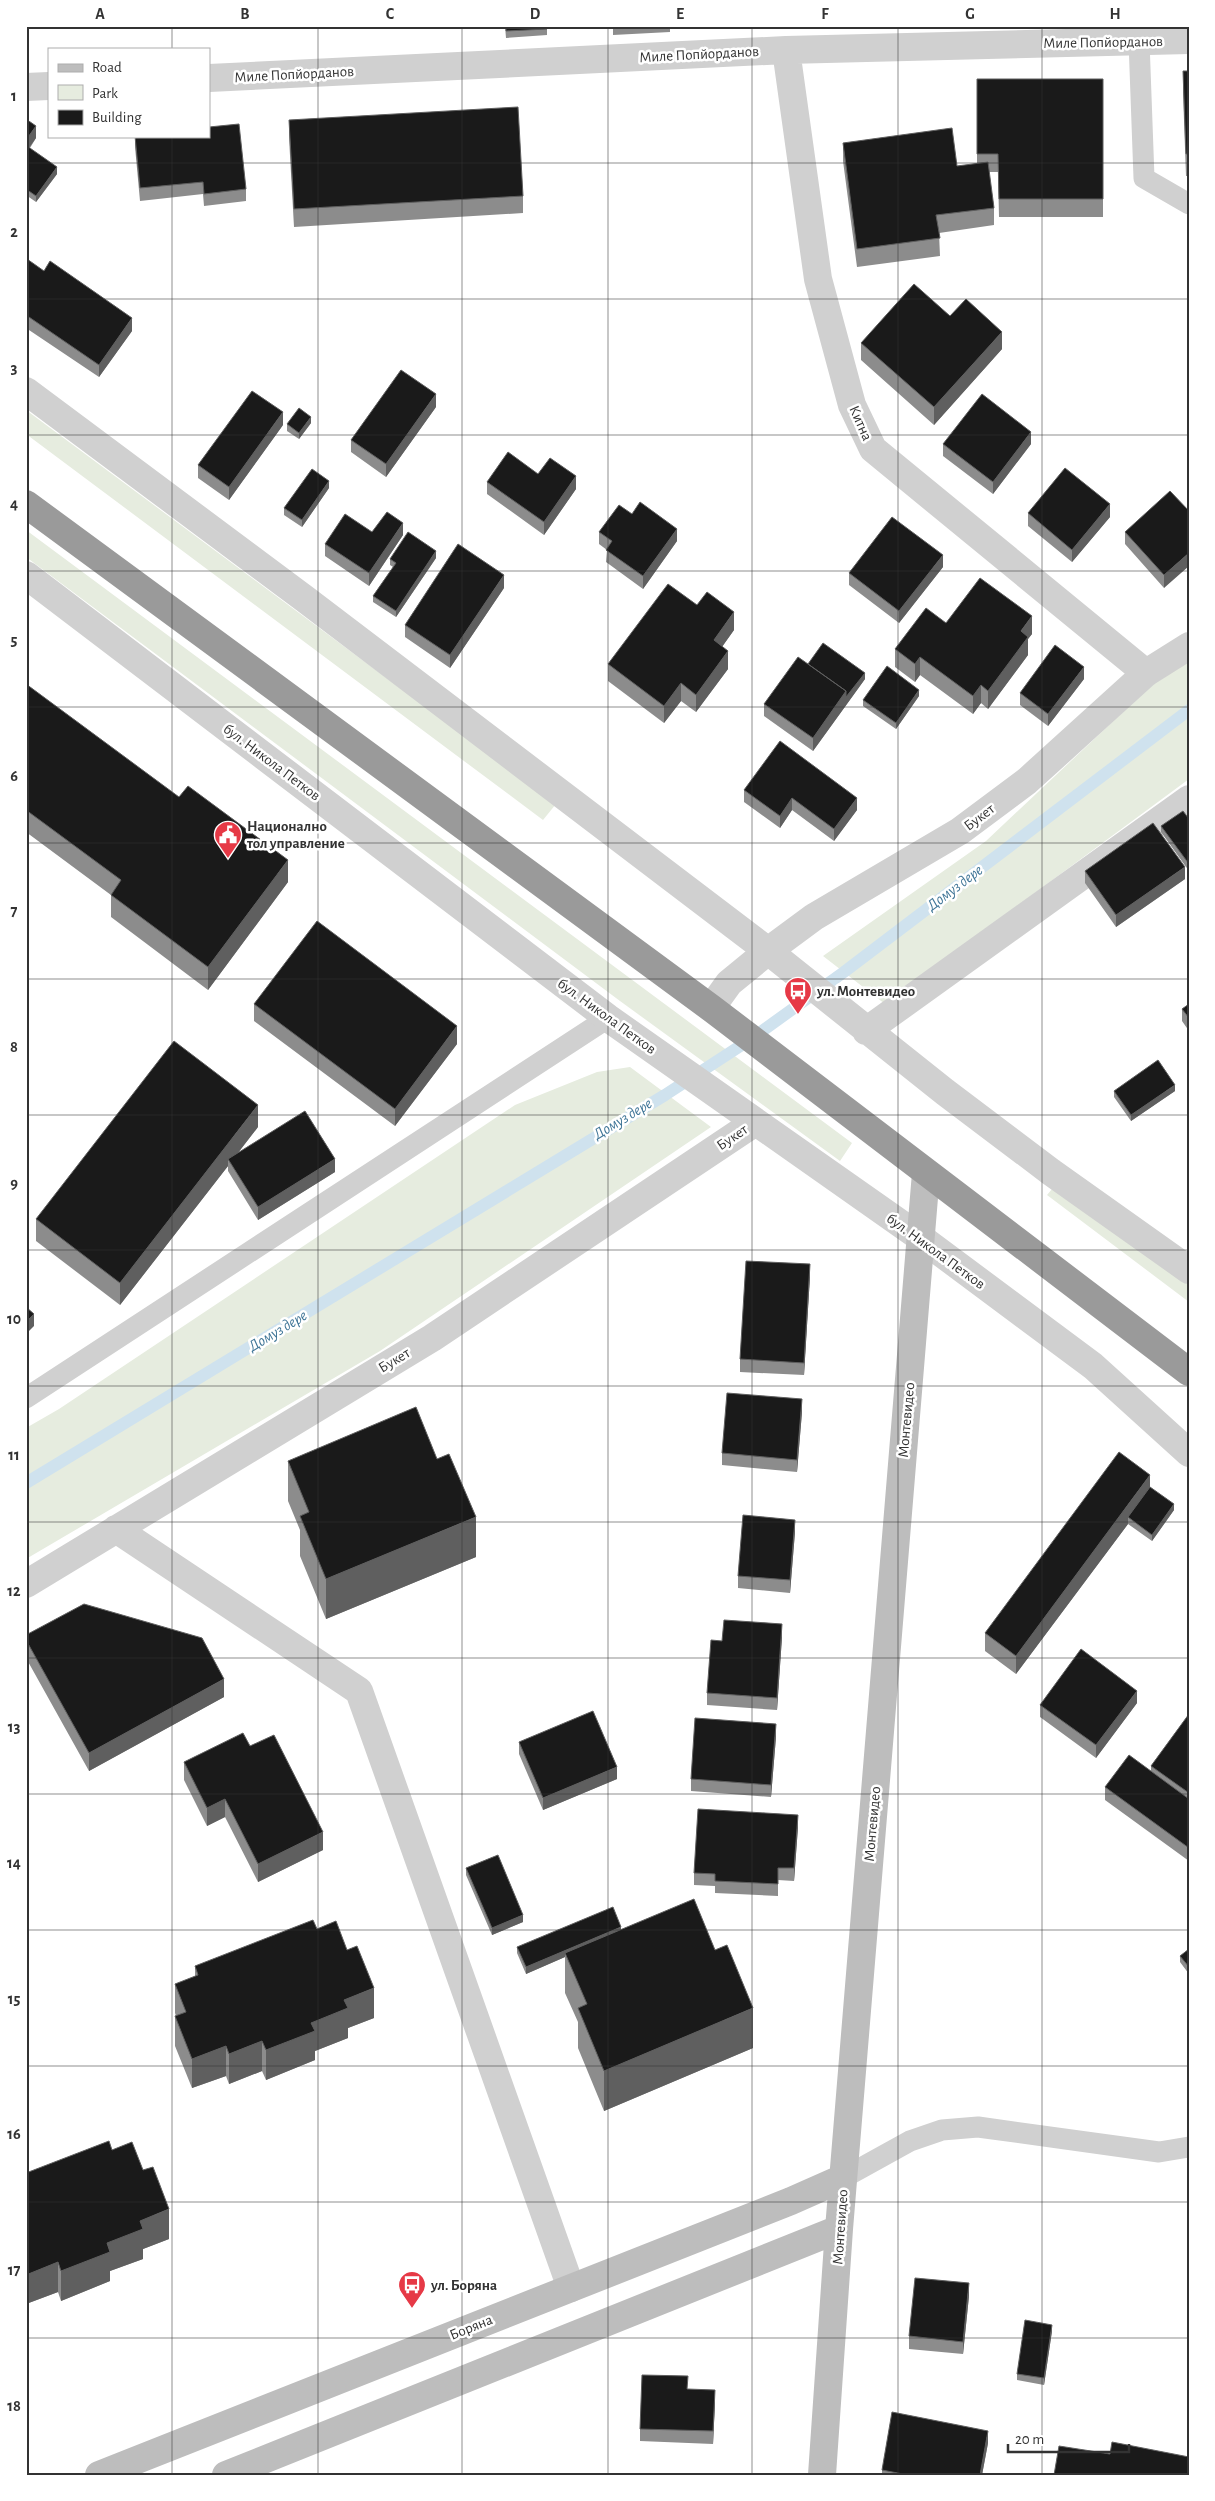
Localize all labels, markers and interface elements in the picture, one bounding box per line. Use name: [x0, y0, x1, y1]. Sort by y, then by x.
text: A: [95, 6, 105, 22]
text: B: [240, 6, 250, 22]
text: C: [386, 6, 395, 22]
text: D: [530, 6, 541, 22]
text: E: [676, 6, 684, 22]
text: F: [821, 6, 829, 22]
text: G: [965, 6, 975, 22]
text: H: [1109, 6, 1121, 22]
street label: Миле Попйорданов: [1043, 34, 1163, 51]
street label: Миле Попйорданов: [639, 44, 759, 65]
legend: [48, 48, 210, 138]
text: Road: [92, 60, 122, 75]
street label: Миле Попйорданов: [234, 64, 354, 85]
text: Park: [92, 86, 118, 101]
text: 1: [11, 88, 17, 104]
text: Building: [92, 110, 142, 125]
text: 2: [10, 224, 18, 240]
text: 3: [11, 360, 18, 376]
street label: Китна: [846, 403, 875, 443]
text: 4: [10, 496, 18, 512]
text: 5: [11, 632, 18, 648]
street label: бул. Никола Петков: [220, 721, 323, 804]
text: 6: [10, 768, 18, 784]
street label: Букет: [961, 801, 998, 834]
place label: Национално тол управление: [246, 819, 345, 851]
public building icon: Национално тол управление: [213, 820, 243, 859]
water label: Домуз дере: [923, 862, 986, 915]
text: 7: [11, 903, 18, 919]
street label: бул. Никола Петков: [555, 976, 659, 1057]
bus stop icon: ул. Монтевидео: [783, 976, 813, 1015]
place label: ул. Монтевидео: [816, 984, 915, 999]
text: 8: [10, 1039, 18, 1055]
water label: Домуз дере: [589, 1095, 655, 1144]
street label: Букет: [714, 1121, 751, 1153]
text: 9: [10, 1175, 18, 1191]
street label: бул. Никола Петков: [884, 1211, 988, 1292]
water label: Домуз дере: [244, 1307, 310, 1356]
text: 10: [7, 1311, 21, 1327]
street label: Букет: [376, 1345, 413, 1376]
street label: Монтевидео: [896, 1382, 917, 1458]
text: 11: [8, 1447, 20, 1463]
text: 12: [7, 1583, 21, 1599]
text: 13: [8, 1719, 20, 1735]
street label: Монтевидео: [862, 1786, 883, 1862]
text: 14: [7, 1855, 21, 1871]
text: 15: [8, 1991, 20, 2007]
text: 16: [7, 2126, 21, 2142]
street label: Монтевидео: [830, 2189, 851, 2265]
text: 17: [8, 2262, 20, 2278]
bus stop icon: ул. Боряна: [397, 2270, 427, 2309]
place label: ул. Боряна: [430, 2278, 497, 2293]
street label: Боряна: [448, 2312, 495, 2343]
text: 18: [7, 2398, 21, 2414]
scale bar: [1008, 2421, 1129, 2453]
text: 20 m: [1015, 2432, 1044, 2447]

